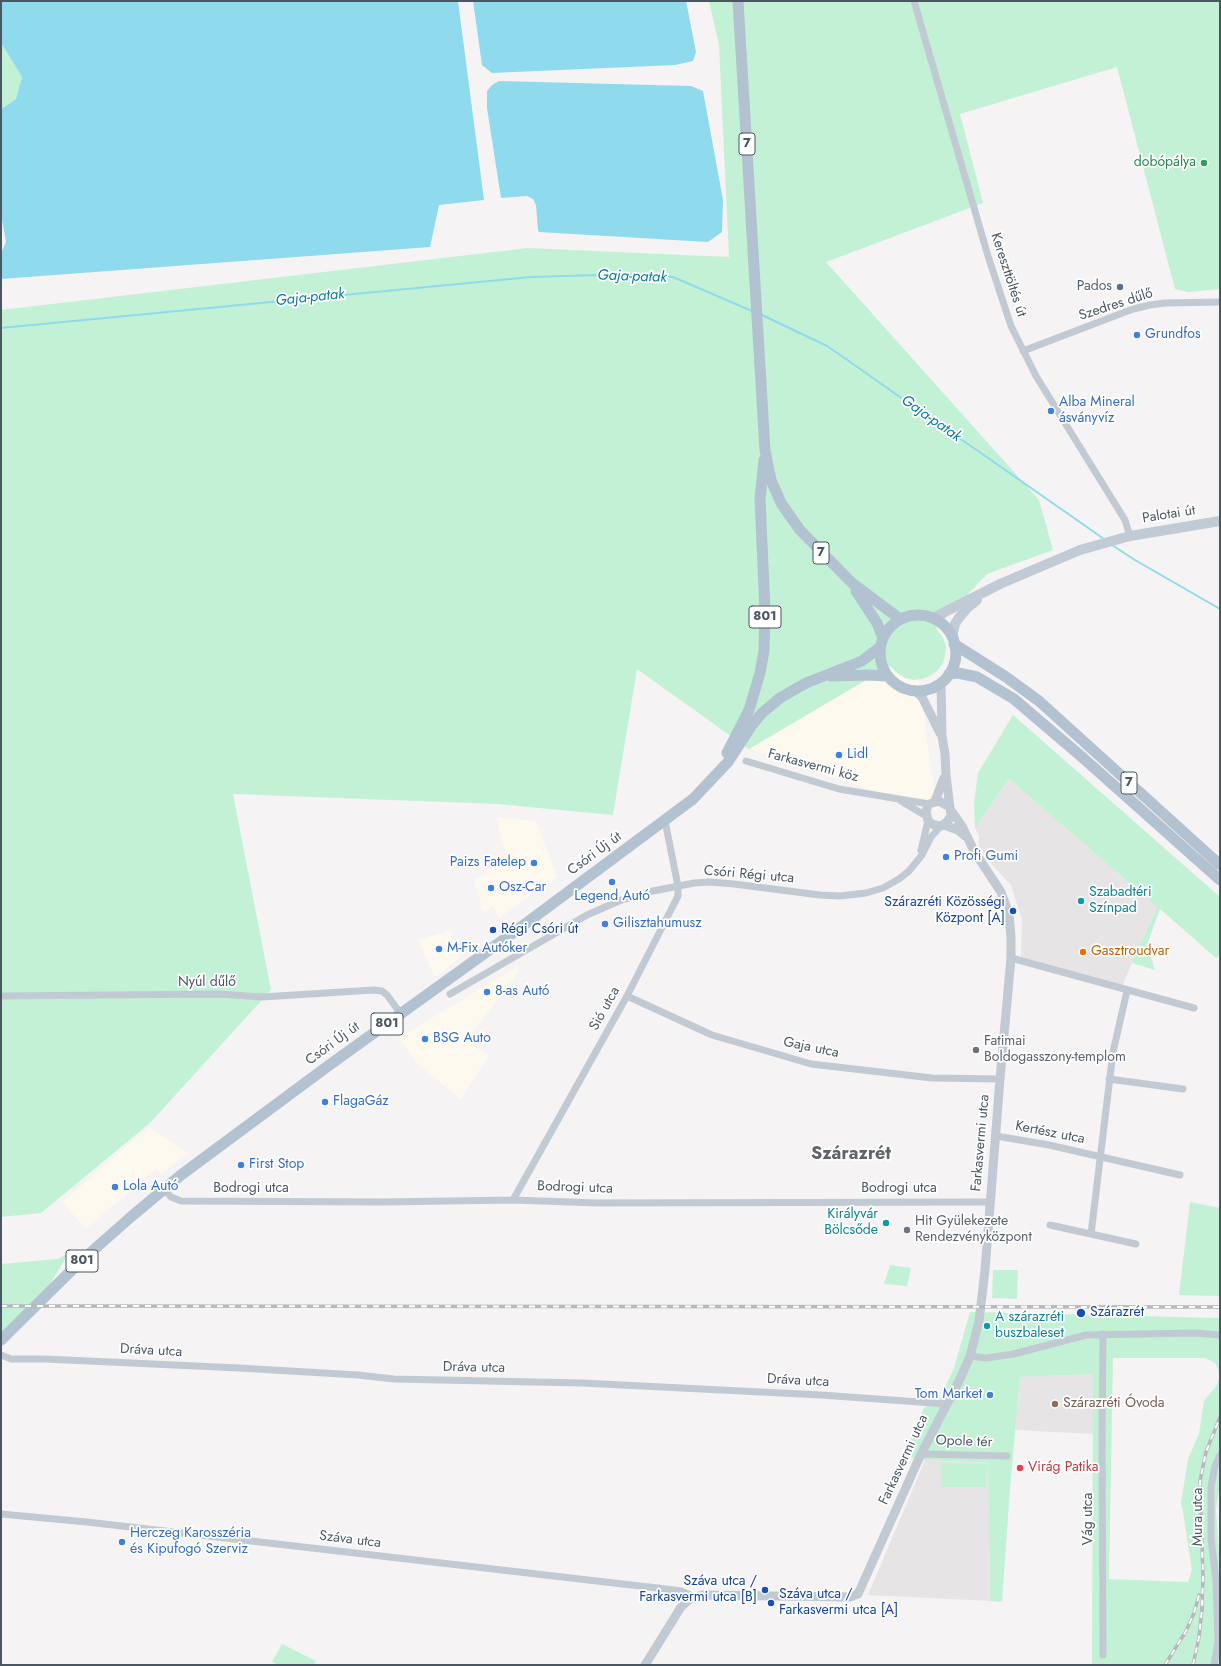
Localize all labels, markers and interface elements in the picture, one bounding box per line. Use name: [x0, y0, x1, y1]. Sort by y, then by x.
road number: 7: [739, 133, 755, 155]
place label: dobópálya: [1134, 155, 1196, 171]
marker: dobópálya: [1199, 158, 1209, 168]
street label: Kereszttöltés út: [987, 231, 1029, 319]
water label: Gaja-patak: [597, 267, 667, 287]
place label: Pados: [1077, 279, 1112, 295]
marker: Pados: [1115, 282, 1125, 292]
water label: Gaja-patak: [275, 285, 345, 311]
street label: Szedres dűlő: [1077, 285, 1155, 325]
place label: Grundfos: [1145, 327, 1201, 343]
marker: Grundfos: [1132, 330, 1142, 340]
water label: Gaja-patak: [897, 392, 965, 446]
place label: Alba Mineral ásványvíz: [1059, 395, 1135, 428]
marker: Alba Mineral ásványvíz: [1046, 406, 1056, 416]
street label: Palotai út: [1141, 503, 1197, 527]
road number: 7: [813, 542, 829, 564]
road number: 801: [749, 606, 781, 628]
street label: Farkasvermi köz: [766, 746, 860, 786]
place label: Lidl: [847, 747, 868, 763]
marker: Lidl: [834, 750, 844, 760]
road number: 7: [1121, 772, 1137, 794]
street label: Csóri Új út: [565, 829, 625, 879]
place label: Profi Gumi: [954, 849, 1018, 865]
marker: Profi Gumi: [941, 852, 951, 862]
place label: Paizs Fatelep: [450, 855, 526, 871]
marker: Paizs Fatelep: [529, 858, 539, 868]
street label: Csóri Régi utca: [703, 863, 795, 887]
marker: Legend Autó: [607, 877, 617, 887]
place label: Osz-Car: [499, 880, 546, 896]
marker: Osz-Car: [486, 883, 496, 893]
place label: Szabadtéri Színpad: [1089, 885, 1152, 918]
place label: Legend Autó: [574, 889, 650, 905]
place label: Szárazréti Közösségi Központ [A]: [884, 895, 1005, 928]
marker: Szabadtéri Színpad: [1076, 896, 1086, 906]
marker: Szárazréti Közösségi Központ [A]: [1008, 906, 1018, 916]
place label: Gilisztahumusz: [613, 916, 702, 932]
marker: Gilisztahumusz: [600, 919, 610, 929]
place label: Régi Csóri út: [501, 922, 578, 938]
marker: Régi Csóri út: [488, 925, 498, 935]
place label: M-Fix Autóker: [447, 941, 527, 957]
marker: M-Fix Autóker: [434, 944, 444, 954]
place label: Gasztroudvar: [1091, 944, 1169, 960]
marker: Gasztroudvar: [1078, 947, 1088, 957]
street label: Nyúl dűlő: [178, 975, 236, 991]
place label: 8-as Autó: [495, 984, 549, 1000]
street label: Sió utca: [586, 984, 624, 1034]
marker: 8-as Autó: [482, 987, 492, 997]
road number: 801: [371, 1013, 403, 1035]
street label: Csóri Új út: [303, 1019, 363, 1069]
place label: BSG Auto: [433, 1031, 491, 1047]
marker: BSG Auto: [420, 1034, 430, 1044]
street label: Gaja utca: [782, 1034, 840, 1062]
place label: Fatimai Boldogasszony-templom: [984, 1034, 1126, 1066]
marker: Fatimai Boldogasszony-templom: [971, 1045, 981, 1055]
place label: FlagaGáz: [333, 1094, 389, 1110]
street label: Farkasvermi utca: [968, 1094, 994, 1192]
marker: FlagaGáz: [320, 1097, 330, 1107]
street label: Kertész utca: [1014, 1118, 1086, 1148]
district label: Szárazrét: [811, 1144, 891, 1166]
place label: First Stop: [249, 1157, 304, 1173]
marker: First Stop: [236, 1160, 246, 1170]
street label: Bodrogi utca: [537, 1178, 613, 1198]
place label: Lola Autó: [123, 1179, 178, 1195]
street label: Bodrogi utca: [213, 1181, 289, 1197]
street label: Bodrogi utca: [861, 1181, 937, 1197]
marker: Lola Autó: [110, 1182, 120, 1192]
place label: Királyvár Bölcsőde: [824, 1207, 878, 1240]
place label: Hit Gyülekezete Rendezvényközpont: [915, 1214, 1032, 1246]
marker: Királyvár Bölcsőde: [881, 1218, 891, 1228]
marker: Hit Gyülekezete Rendezvényközpont: [902, 1225, 912, 1235]
road number: 801: [66, 1250, 98, 1272]
place label: Szárazrét: [1090, 1305, 1144, 1321]
marker: Szárazrét: [1075, 1307, 1087, 1319]
place label: A szárazréti buszbaleset: [995, 1310, 1064, 1342]
marker: A szárazréti buszbaleset: [982, 1321, 992, 1331]
street label: Dráva utca: [119, 1341, 183, 1361]
street label: Dráva utca: [443, 1359, 505, 1377]
street label: Dráva utca: [766, 1371, 830, 1391]
place label: Tom Market: [915, 1387, 982, 1403]
marker: Tom Market: [985, 1390, 995, 1400]
place label: Szárazréti Óvoda: [1063, 1396, 1164, 1412]
marker: Szárazréti Óvoda: [1050, 1399, 1060, 1409]
street label: Farkasvermi utca: [876, 1412, 932, 1508]
street label: Opole tér: [935, 1433, 993, 1451]
place label: Virág Patika: [1028, 1460, 1099, 1476]
marker: Virág Patika: [1015, 1463, 1025, 1473]
street label: Mura utca: [1191, 1488, 1207, 1546]
street label: Vág utca: [1081, 1493, 1097, 1545]
place label: Herczeg Karosszéria és Kipufogó Szerviz: [130, 1526, 251, 1558]
street label: Száva utca: [318, 1528, 382, 1552]
marker: Herczeg Karosszéria és Kipufogó Szerviz: [117, 1537, 127, 1547]
place label: Száva utca / Farkasvermi utca [B]: [639, 1574, 757, 1606]
marker: Száva utca / Farkasvermi utca [B]: [760, 1585, 770, 1595]
place label: Száva utca / Farkasvermi utca [A]: [779, 1587, 898, 1620]
marker: Száva utca / Farkasvermi utca [A]: [766, 1598, 776, 1608]

